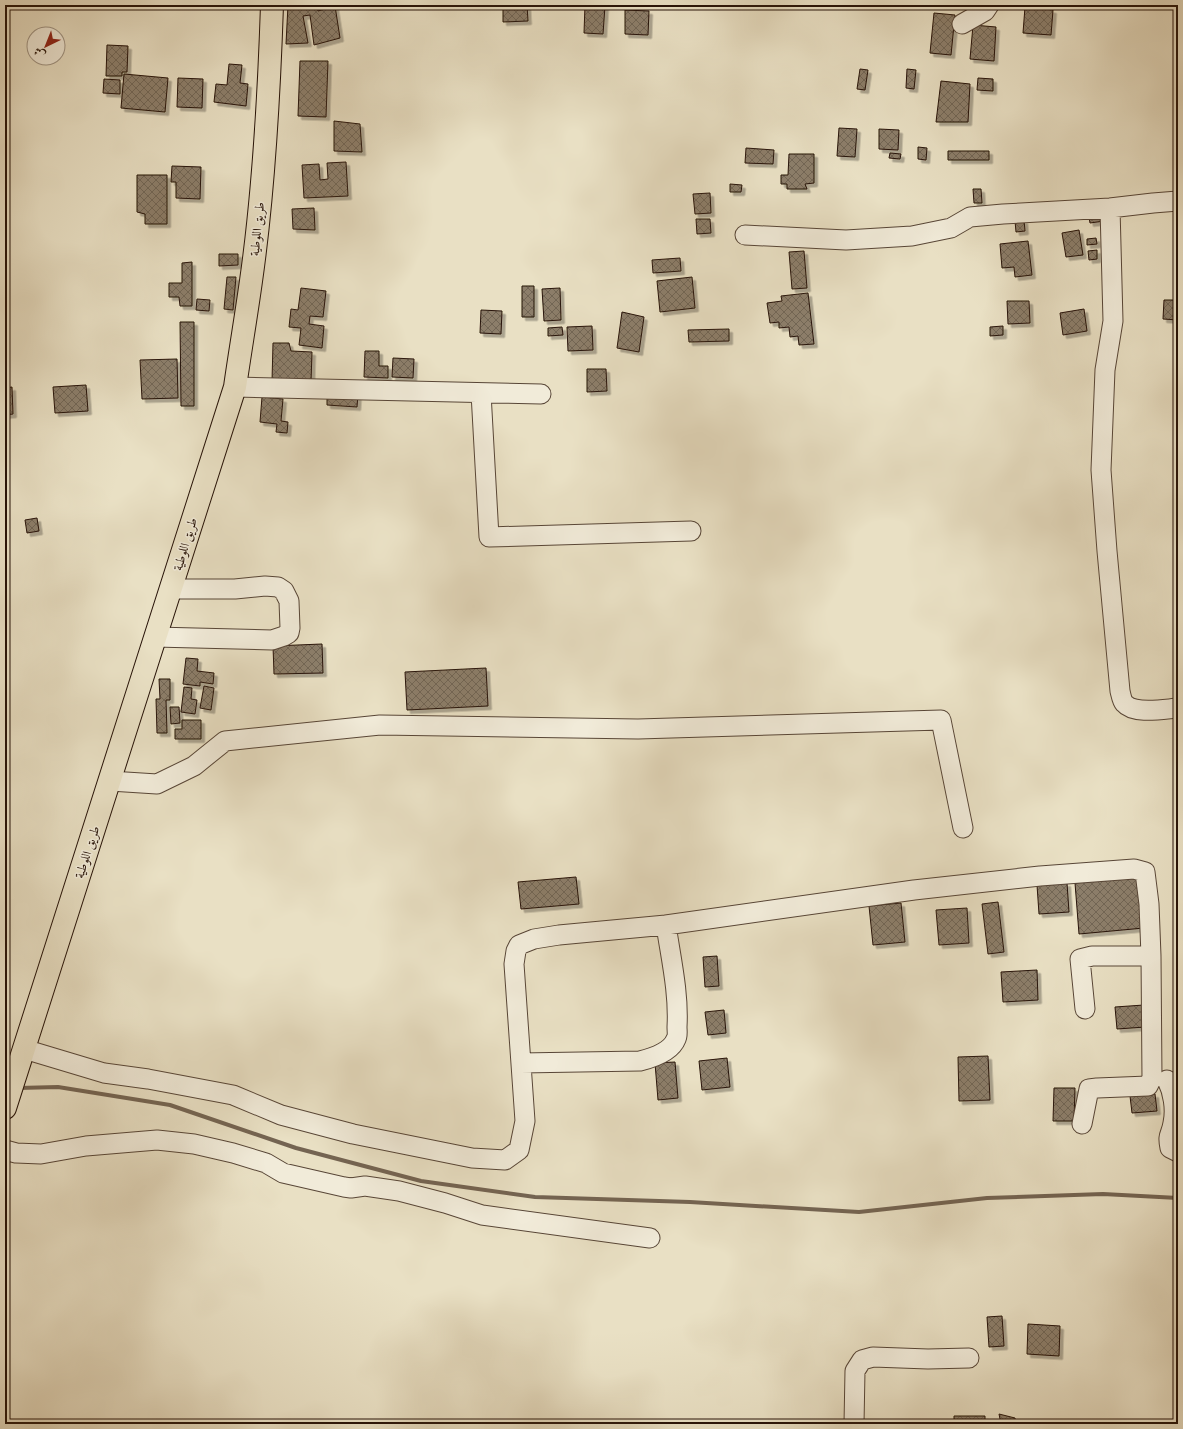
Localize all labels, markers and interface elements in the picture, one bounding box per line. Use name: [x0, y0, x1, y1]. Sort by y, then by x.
north arrow: [26, 26, 66, 66]
text: ش: [31, 44, 48, 61]
street label: طريق اللوطية: [247, 201, 268, 257]
street label: طريق اللوطية: [170, 516, 201, 573]
street label: طريق اللوطية: [71, 824, 104, 881]

